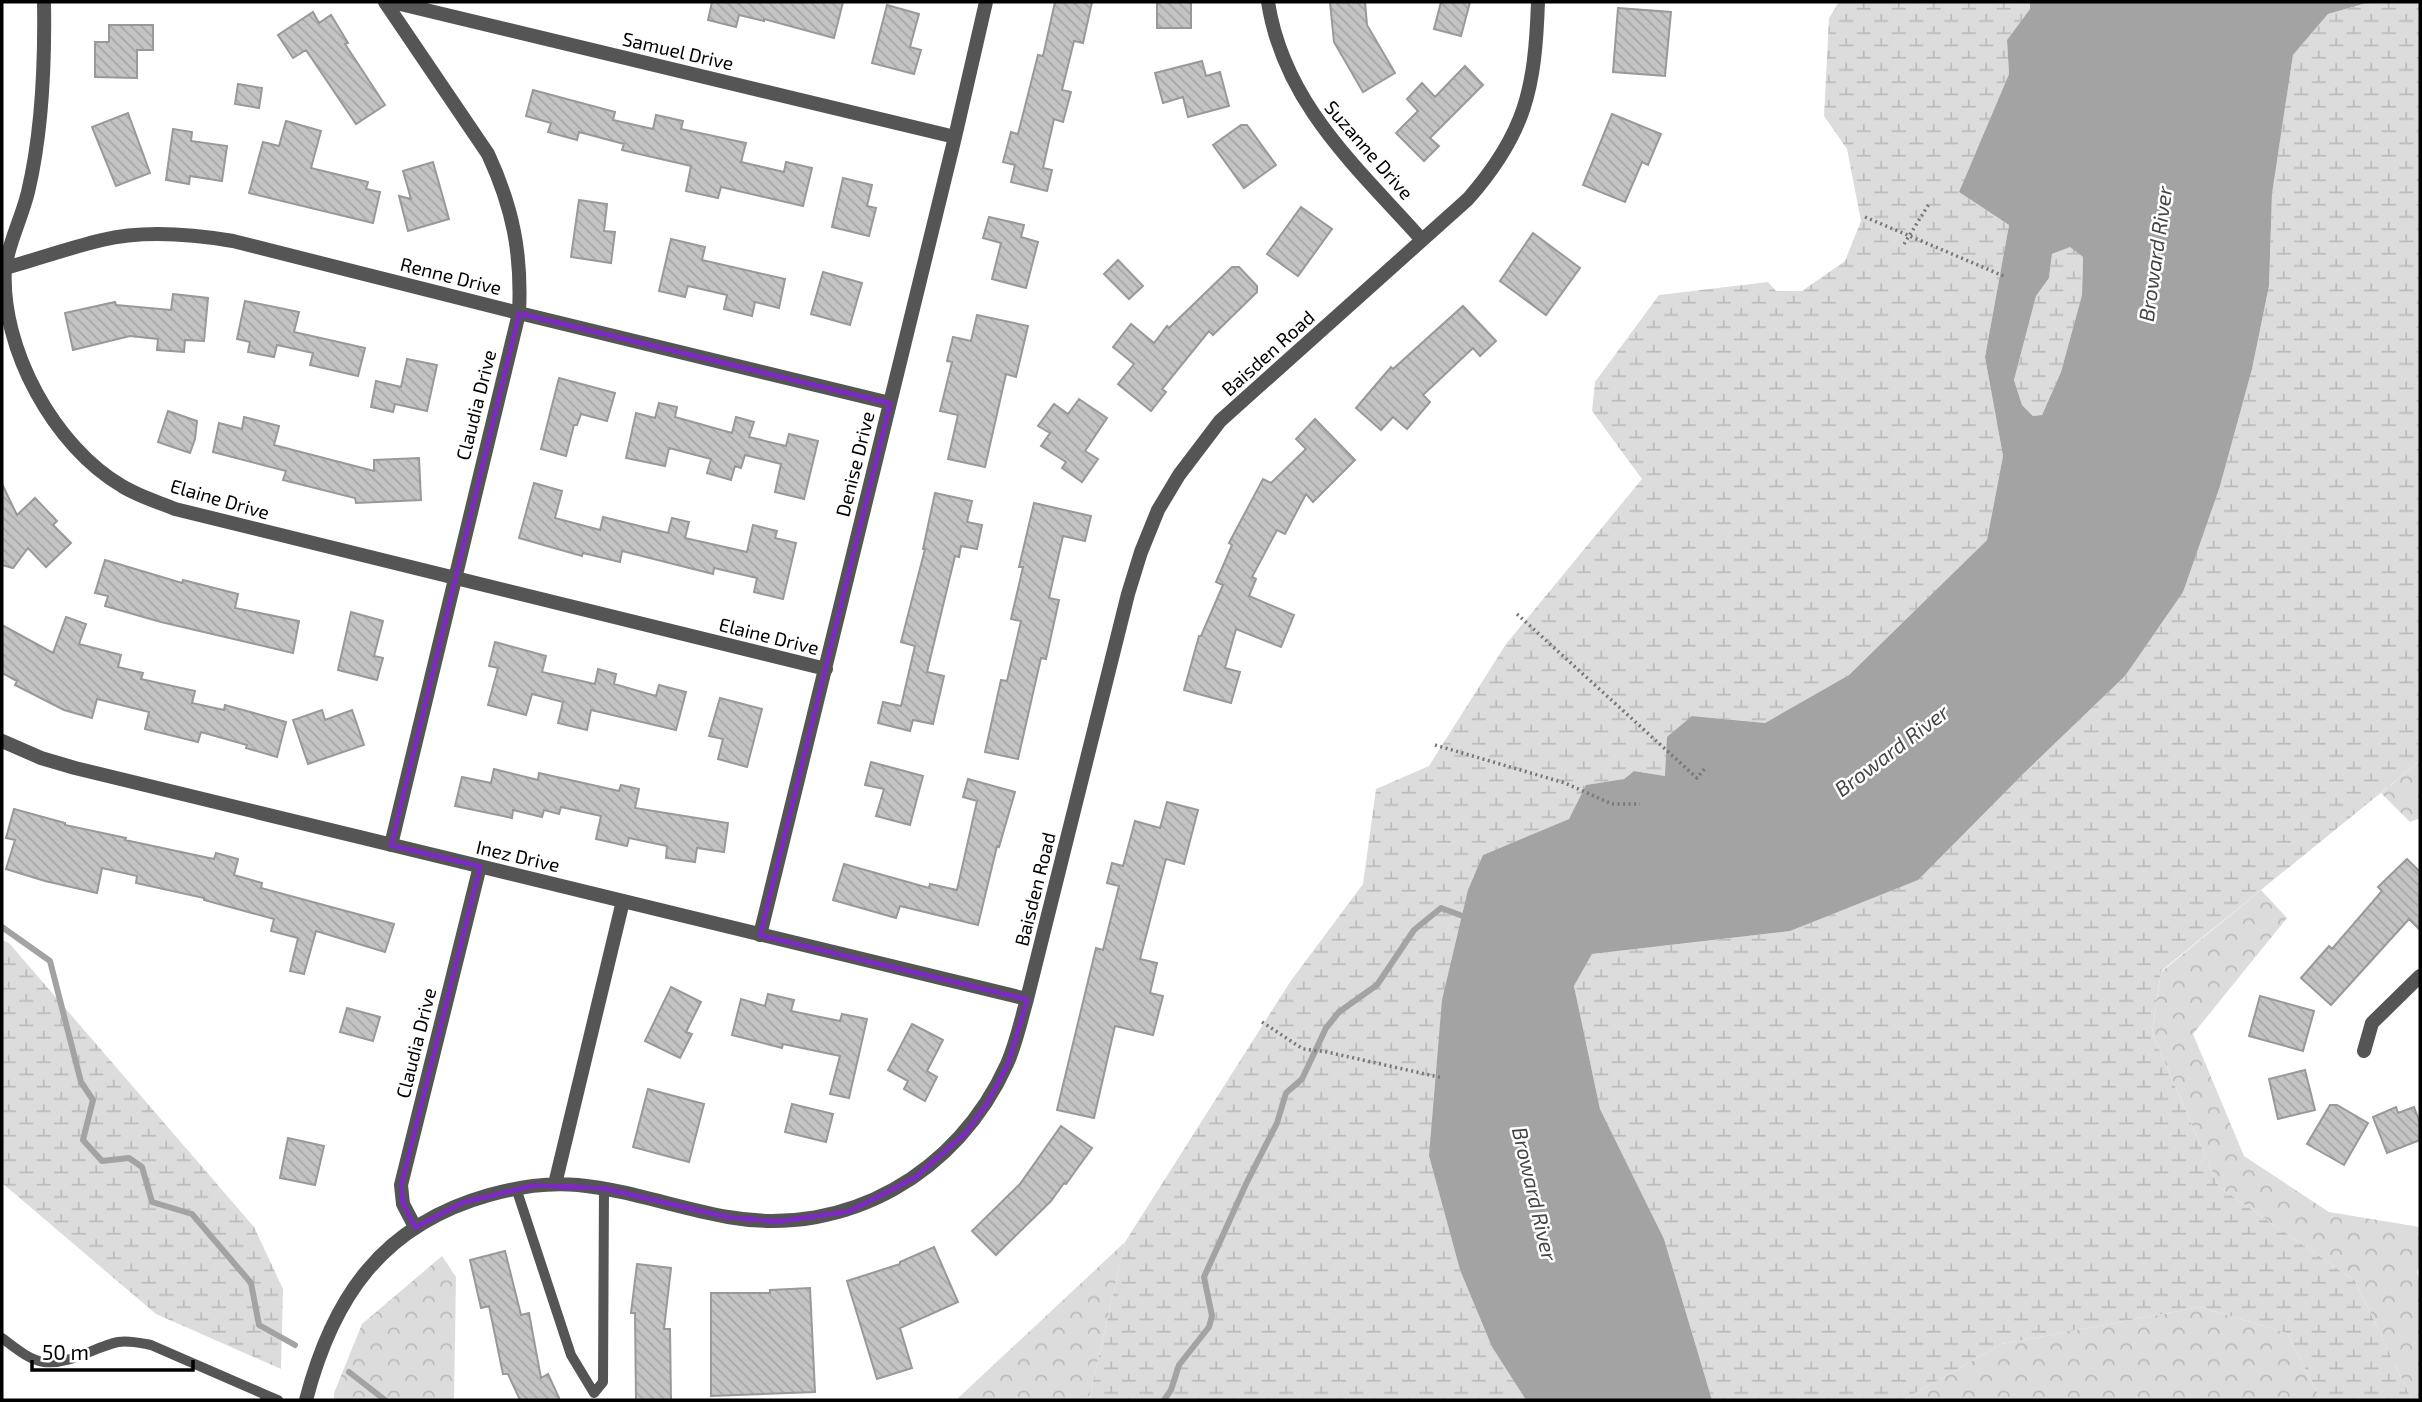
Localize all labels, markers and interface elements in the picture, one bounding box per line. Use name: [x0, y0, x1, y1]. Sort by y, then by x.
street label: Samuel Drive: [620, 27, 736, 74]
street label: Suzanne Drive: [1320, 96, 1418, 204]
water label: Broward River: [2133, 184, 2176, 323]
street label: Renne Drive: [398, 252, 504, 299]
street label: Baisden Road: [1217, 305, 1319, 400]
street label: Claudia Drive: [451, 347, 500, 463]
street label: Denise Drive: [830, 409, 879, 519]
street label: Elaine Drive: [168, 473, 272, 524]
street label: Elaine Drive: [717, 612, 821, 659]
water label: Broward River: [1829, 698, 1954, 801]
street label: Baisden Road: [1009, 829, 1060, 948]
street label: Inez Drive: [474, 835, 562, 876]
street label: Claudia Drive: [391, 985, 440, 1101]
water label: Broward River: [1508, 1124, 1563, 1264]
scale bar: [32, 1328, 192, 1372]
text: 50 m: [42, 1339, 89, 1364]

